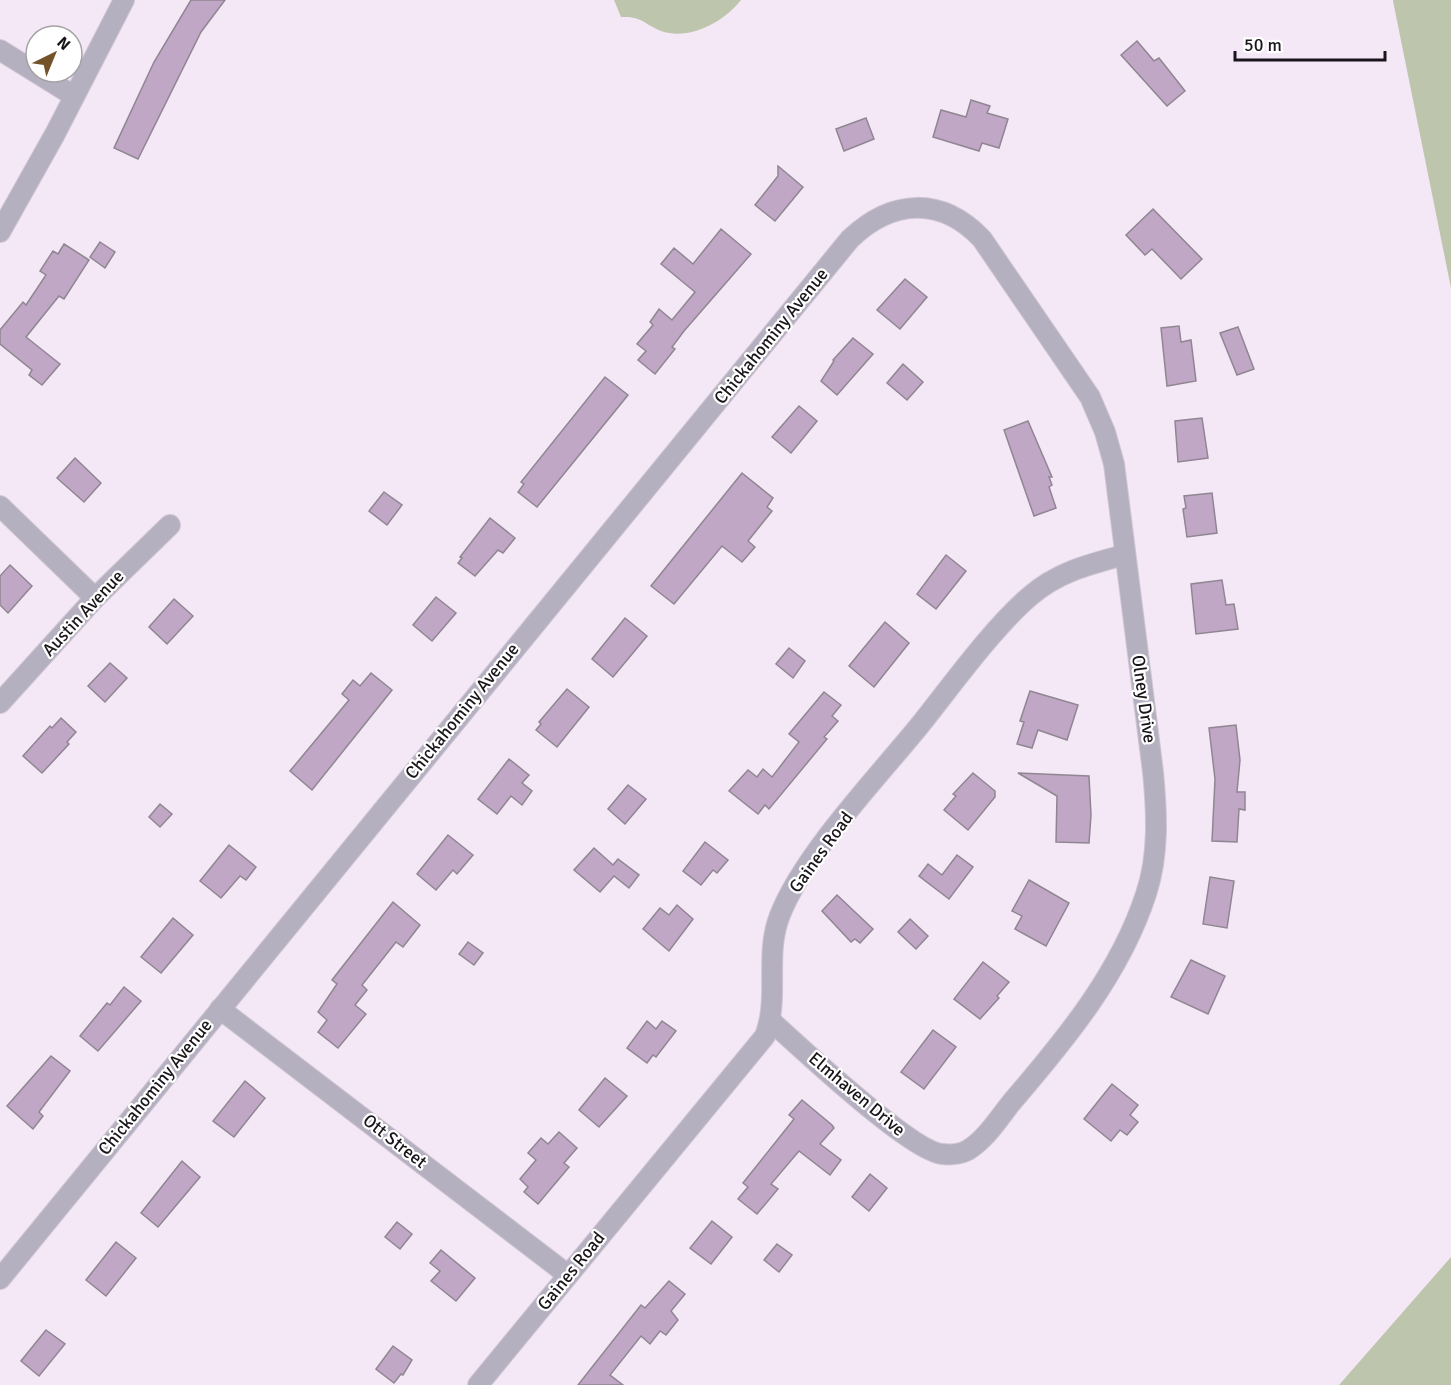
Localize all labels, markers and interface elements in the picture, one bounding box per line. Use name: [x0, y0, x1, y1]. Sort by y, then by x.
north arrow: [24, 24, 84, 84]
scale bar: [1235, 24, 1385, 62]
text: N: [53, 33, 74, 55]
text: 50 m: [1244, 34, 1282, 56]
street label: Chickahominy Avenue: [709, 263, 833, 409]
street label: Austin Avenue: [37, 565, 129, 661]
street label: Chickahominy Avenue: [400, 638, 524, 784]
street label: Olney Drive: [1127, 654, 1161, 744]
street label: Gaines Road: [784, 807, 858, 897]
street label: Chickahominy Avenue: [93, 1014, 217, 1160]
street label: Elmhaven Drive: [804, 1047, 910, 1141]
street label: Ott Street: [359, 1109, 431, 1173]
street label: Gaines Road: [533, 1227, 609, 1315]

